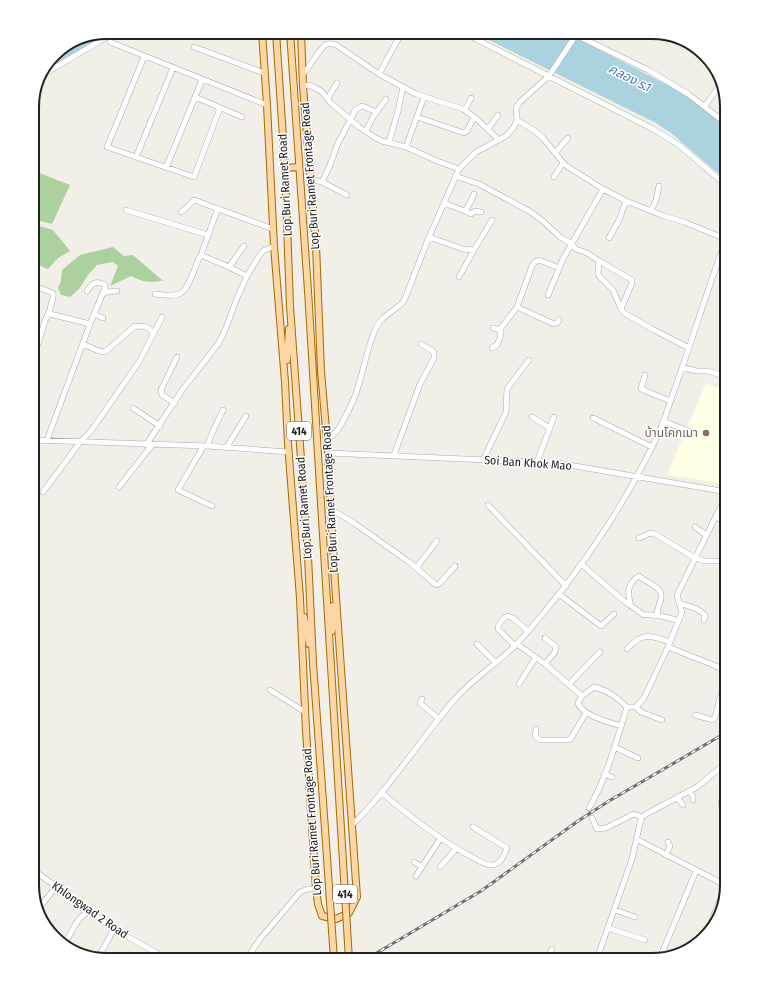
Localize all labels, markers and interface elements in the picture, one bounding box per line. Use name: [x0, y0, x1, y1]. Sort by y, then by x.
water label: คลอง ร.1: [606, 61, 654, 95]
street label: Lop Buri Ramet Frontage Road: [298, 102, 322, 250]
street label: Lop Buri Ramet Road: [275, 133, 295, 237]
road number: 414: [287, 422, 311, 440]
street label: Lop Buri Ramet Frontage Road: [319, 425, 341, 573]
place label: บ้านโคกเมา: [645, 426, 698, 440]
marker: บ้านโคกเมา: [701, 428, 711, 438]
street label: Soi Ban Khok Mao: [484, 453, 572, 473]
street label: Lop Buri Ramet Road: [293, 456, 315, 560]
street label: Lop Buri Ramet Frontage Road: [300, 748, 324, 896]
street label: Khlongwad 2 Road: [49, 878, 131, 942]
road number: 414: [333, 885, 357, 903]

